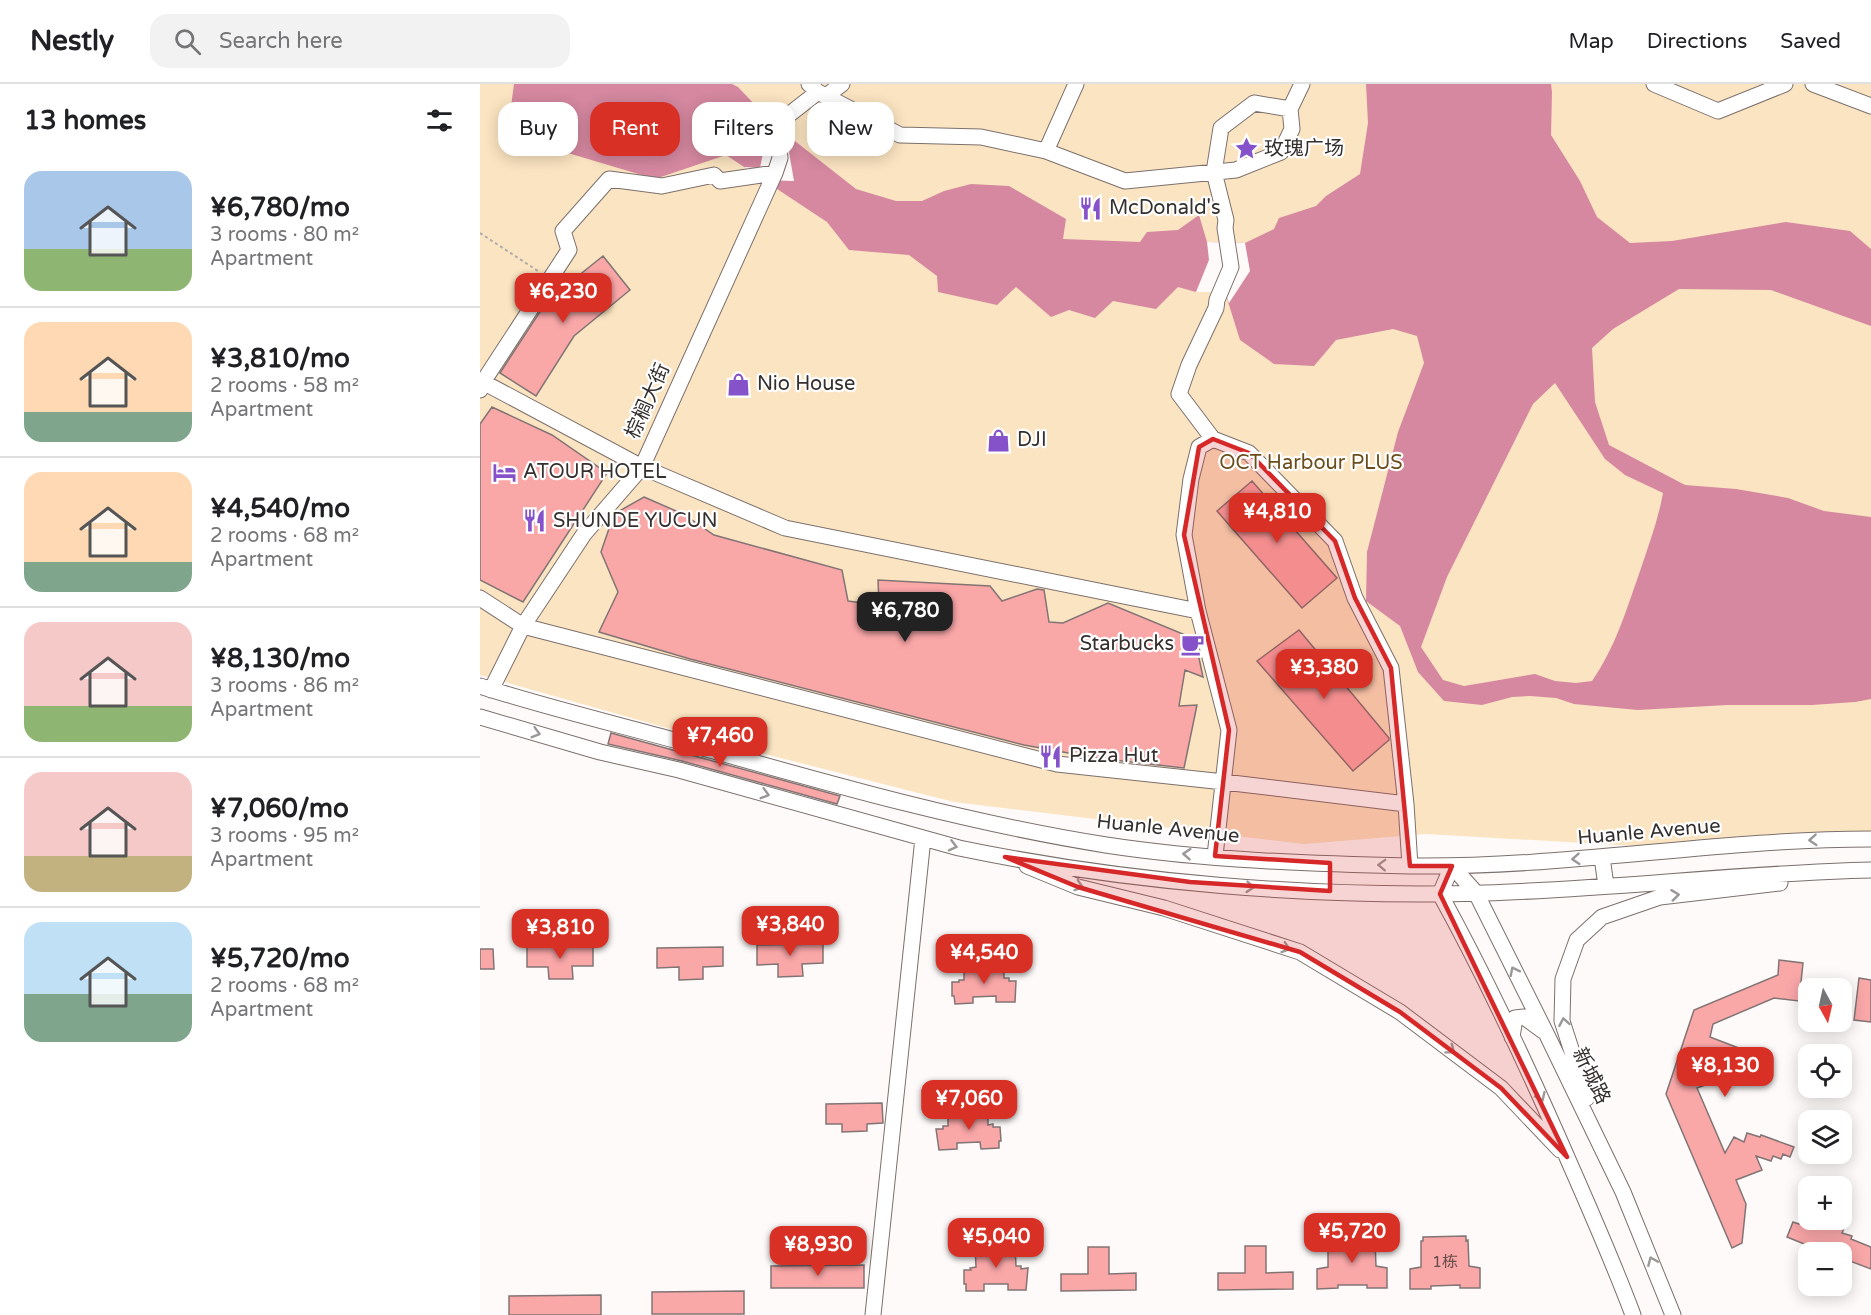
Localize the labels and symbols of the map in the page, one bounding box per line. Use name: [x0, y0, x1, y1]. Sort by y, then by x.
place icon: 玫瑰广场: [1233, 136, 1259, 162]
place label: 玫瑰广场: [1264, 137, 1344, 161]
restaurant icon: McDonald's: [1078, 195, 1104, 221]
place label: McDonald's: [1109, 196, 1221, 220]
pin: ¥6,230: [514, 273, 612, 324]
street label: 棕榈大街: [621, 360, 675, 442]
shop icon: Nio House: [726, 371, 752, 397]
place label: Nio House: [757, 372, 855, 396]
shop icon: DJI: [986, 427, 1012, 453]
place label: DJI: [1017, 428, 1047, 452]
park label: OCT Harbour PLUS: [1219, 451, 1403, 475]
hotel icon: ATOUR HOTEL: [492, 459, 518, 485]
place label: ATOUR HOTEL: [523, 460, 667, 484]
pin: ¥4,810: [1228, 493, 1326, 544]
restaurant icon: SHUNDE YUCUN: [522, 508, 548, 534]
place label: SHUNDE YUCUN: [553, 509, 718, 533]
pin: ¥6,780: [856, 592, 954, 643]
cafe icon: Starbucks: [1179, 631, 1205, 657]
place label: Starbucks: [1080, 632, 1174, 656]
pin: ¥3,380: [1275, 649, 1373, 700]
pin: ¥7,460: [671, 717, 769, 768]
one-way arrow: [531, 726, 541, 739]
restaurant icon: Pizza Hut: [1038, 743, 1064, 769]
place label: Pizza Hut: [1069, 744, 1159, 768]
one-way arrow: [759, 787, 770, 799]
street label: Huanle Avenue: [1095, 810, 1241, 848]
street label: Huanle Avenue: [1576, 814, 1722, 850]
one-way arrow: [1808, 833, 1817, 846]
one-way arrow: [947, 839, 958, 851]
one-way arrow: [1182, 848, 1191, 861]
one-way arrow: [1572, 852, 1581, 865]
one-way arrow: [1377, 858, 1386, 871]
one-way arrow: [1073, 879, 1084, 892]
one-way arrow: [1245, 880, 1255, 893]
one-way arrow: [1670, 890, 1679, 902]
pin: ¥3,840: [741, 906, 839, 957]
pin: ¥3,810: [511, 909, 609, 960]
pin: ¥4,540: [935, 934, 1033, 985]
one-way arrow: [1280, 940, 1291, 953]
one-way arrow: [1510, 966, 1521, 977]
north arrow: [1798, 978, 1852, 1032]
one-way arrow: [1558, 1017, 1570, 1027]
one-way arrow: [1444, 1043, 1455, 1054]
street label: 新城路: [1567, 1044, 1615, 1108]
pin: ¥8,130: [1676, 1047, 1774, 1098]
pin: ¥7,060: [920, 1080, 1018, 1131]
one-way arrow: [1533, 1090, 1545, 1101]
pin: ¥5,720: [1303, 1213, 1401, 1264]
pin: ¥5,040: [947, 1218, 1045, 1269]
pin: ¥8,930: [769, 1226, 867, 1277]
house number: 1栋: [1432, 1252, 1458, 1272]
one-way arrow: [1647, 1256, 1659, 1267]

